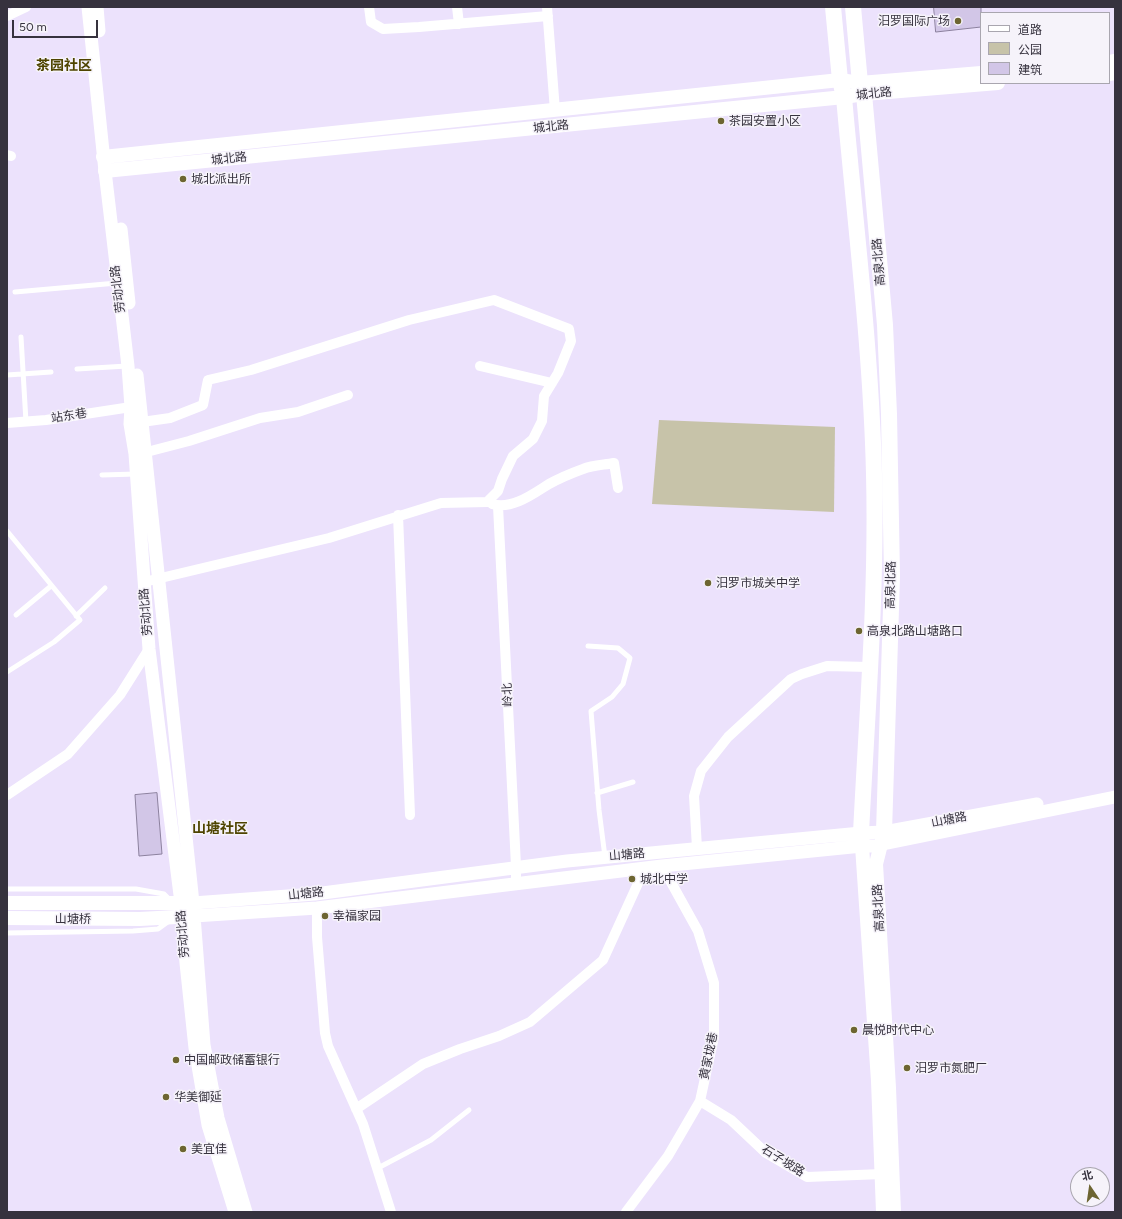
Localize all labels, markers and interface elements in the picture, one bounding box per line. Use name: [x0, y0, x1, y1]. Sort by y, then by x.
scale bar: [14, 12, 100, 38]
legend: [980, 12, 1110, 84]
place label: 汨罗国际广场: [878, 14, 950, 28]
marker: 汨罗国际广场: [953, 16, 963, 26]
text: 50 m: [19, 20, 47, 34]
text: 道路: [1018, 23, 1042, 37]
text: 公园: [1018, 43, 1042, 57]
district label: 茶园社区: [36, 58, 92, 74]
text: 建筑: [1018, 63, 1042, 77]
street label: 城北路: [855, 85, 893, 103]
place label: 茶园安置小区: [729, 114, 801, 128]
marker: 茶园安置小区: [716, 116, 726, 126]
street label: 城北路: [532, 118, 570, 136]
street label: 城北路: [210, 150, 248, 168]
place label: 城北派出所: [191, 172, 251, 186]
marker: 城北派出所: [178, 174, 188, 184]
street label: 高泉北路: [870, 237, 888, 287]
street label: 劳动北路: [108, 264, 128, 314]
street label: 站东巷: [50, 406, 88, 426]
street label: 高泉北路: [883, 561, 899, 609]
place label: 汨罗市城关中学: [716, 576, 800, 590]
marker: 汨罗市城关中学: [703, 578, 713, 588]
street label: 劳动北路: [137, 587, 155, 637]
place label: 高泉北路山塘路口: [867, 624, 963, 638]
marker: 高泉北路山塘路口: [854, 626, 864, 636]
street label: 岭北: [500, 683, 516, 707]
street label: 山塘路: [930, 809, 968, 831]
district label: 山塘社区: [192, 821, 248, 837]
street label: 山塘路: [608, 846, 646, 864]
place label: 城北中学: [640, 872, 688, 886]
marker: 城北中学: [627, 874, 637, 884]
street label: 高泉北路: [871, 884, 887, 932]
street label: 山塘路: [287, 885, 325, 903]
street label: 劳动北路: [174, 909, 192, 959]
place label: 幸福家园: [333, 909, 381, 923]
marker: 幸福家园: [320, 911, 330, 921]
street label: 山塘桥: [55, 912, 91, 926]
place label: 晨悦时代中心: [862, 1023, 934, 1037]
marker: 晨悦时代中心: [849, 1025, 859, 1035]
street label: 黄家垅巷: [697, 1031, 721, 1081]
place label: 中国邮政储蓄银行: [184, 1053, 280, 1067]
marker: 中国邮政储蓄银行: [171, 1055, 181, 1065]
place label: 汨罗市氮肥厂: [915, 1061, 987, 1075]
marker: 汨罗市氮肥厂: [902, 1063, 912, 1073]
place label: 华美御延: [174, 1090, 222, 1104]
marker: 华美御延: [161, 1092, 171, 1102]
place label: 美宜佳: [191, 1142, 227, 1156]
street label: 石子坡路: [759, 1142, 807, 1180]
marker: 美宜佳: [178, 1144, 188, 1154]
north arrow: [1070, 1167, 1110, 1207]
text: 北: [1081, 1168, 1094, 1183]

